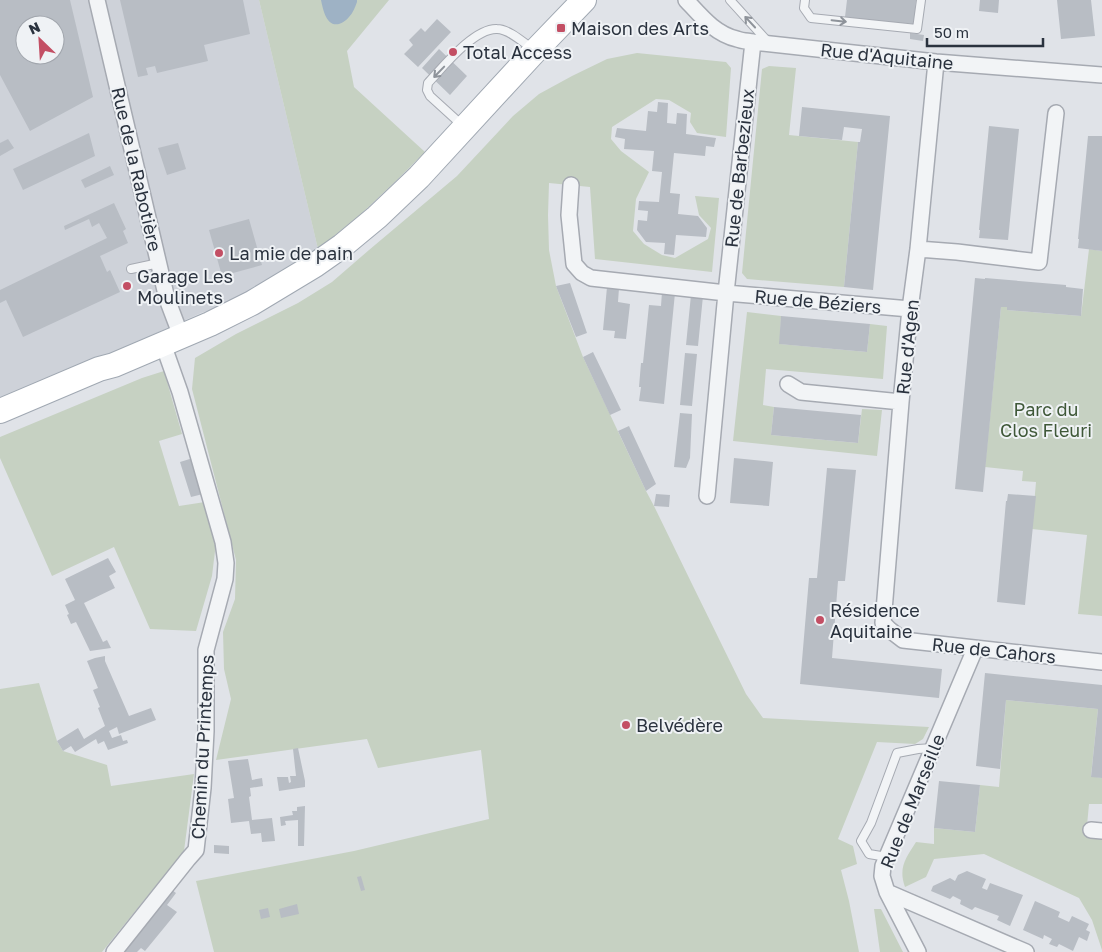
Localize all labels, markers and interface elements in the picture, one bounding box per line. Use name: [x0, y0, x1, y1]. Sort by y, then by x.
north arrow: [15, 15, 65, 65]
one-way arrow: [744, 15, 756, 28]
scale bar: [927, 15, 1043, 47]
one-way arrow: [831, 16, 847, 26]
place label: Maison des Arts: [571, 17, 709, 39]
text: N: [26, 18, 43, 38]
marker: Maison des Arts: [555, 22, 567, 34]
text: 50 m: [934, 23, 969, 41]
street label: Rue d'Aquitaine: [819, 38, 955, 74]
place label: Total Access: [463, 41, 572, 63]
marker: Total Access: [447, 46, 459, 58]
one-way arrow: [433, 65, 445, 78]
street label: Rue de la Rabotière: [107, 85, 167, 253]
street label: Rue de Barbezieux: [720, 87, 758, 249]
place label: La mie de pain: [229, 242, 353, 264]
marker: La mie de pain: [213, 247, 225, 259]
place label: Garage Les Moulinets: [137, 265, 233, 308]
marker: Garage Les Moulinets: [121, 280, 133, 292]
street label: Rue de Béziers: [754, 284, 882, 318]
street label: Rue d'Agen: [891, 298, 923, 396]
park label: Parc du Clos Fleuri: [1000, 398, 1092, 441]
place label: Résidence Aquitaine: [830, 599, 920, 642]
marker: Résidence Aquitaine: [814, 614, 826, 626]
street label: Rue de Cahors: [931, 633, 1057, 667]
street label: Chemin du Printemps: [186, 654, 218, 840]
place label: Belvédère: [636, 714, 723, 736]
marker: Belvédère: [620, 719, 632, 731]
street label: Rue de Marseille: [875, 731, 949, 871]

